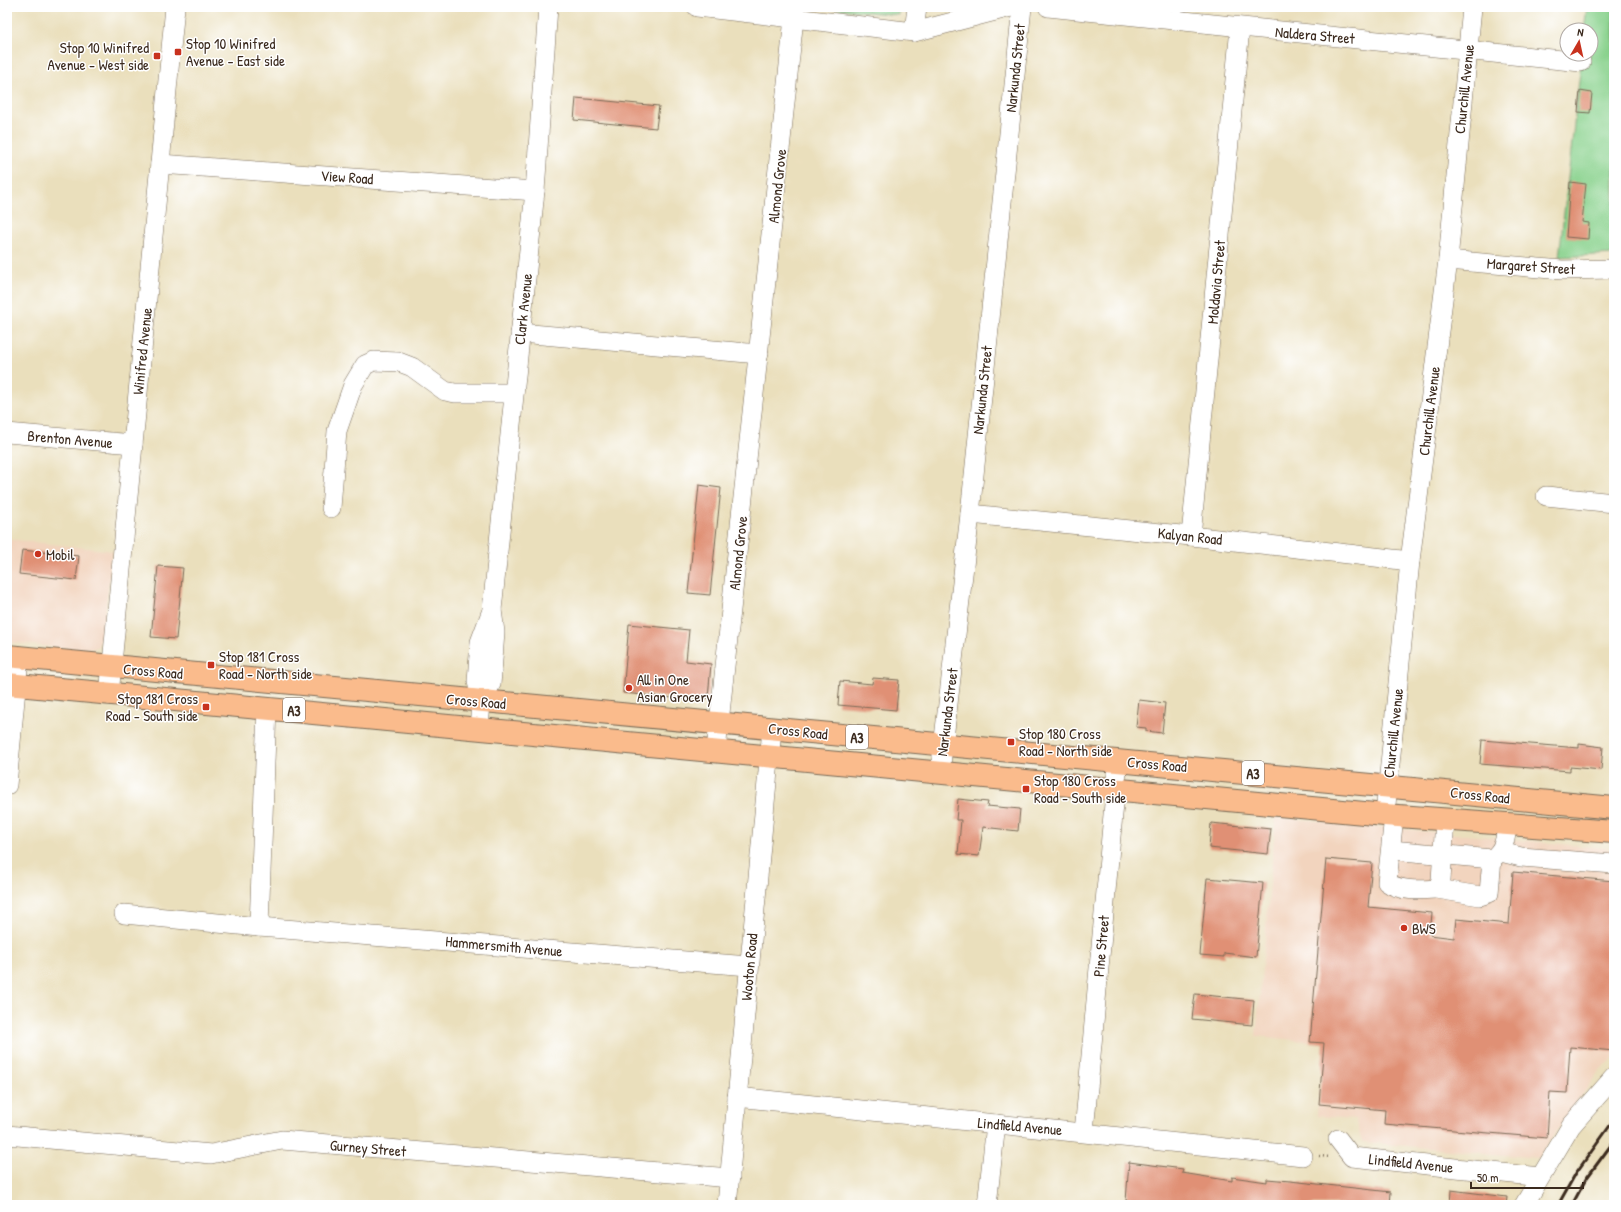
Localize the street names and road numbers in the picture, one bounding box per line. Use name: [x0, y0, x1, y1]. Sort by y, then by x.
street label: Naldera Street: [1274, 21, 1356, 49]
street label: Narkunda Street: [1000, 22, 1030, 113]
street label: Churchill Avenue: [1449, 43, 1479, 135]
street label: Almond Grove: [763, 148, 791, 224]
street label: View Road: [320, 165, 374, 189]
street label: Moldavia Street: [1202, 238, 1230, 325]
street label: Margaret Street: [1486, 252, 1577, 280]
street label: Clark Avenue: [509, 272, 537, 346]
street label: Winifred Avenue: [127, 307, 157, 395]
street label: Narkunda Street: [967, 344, 997, 435]
street label: Churchill Avenue: [1413, 365, 1445, 457]
street label: Brenton Avenue: [26, 425, 114, 453]
street label: Almond Grove: [724, 515, 752, 591]
street label: Kalyan Road: [1157, 522, 1223, 550]
street label: Cross Road: [122, 658, 184, 684]
street label: Narkunda Street: [931, 666, 963, 757]
street label: Churchill Avenue: [1378, 687, 1408, 779]
street label: Cross Road: [445, 688, 507, 714]
road number: A3: [283, 698, 305, 722]
street label: Cross Road: [767, 717, 829, 745]
road number: A3: [846, 725, 868, 749]
street label: Cross Road: [1126, 751, 1188, 777]
road number: A3: [1242, 761, 1264, 785]
street label: Cross Road: [1449, 781, 1511, 809]
street label: Pine Street: [1088, 914, 1114, 978]
street label: Hammersmith Avenue: [445, 930, 563, 962]
street label: Wooton Road: [736, 932, 762, 1001]
street label: Lindfield Avenue: [977, 1112, 1063, 1140]
street label: Gurney Street: [329, 1134, 408, 1162]
street label: Lindfield Avenue: [1368, 1148, 1454, 1178]

